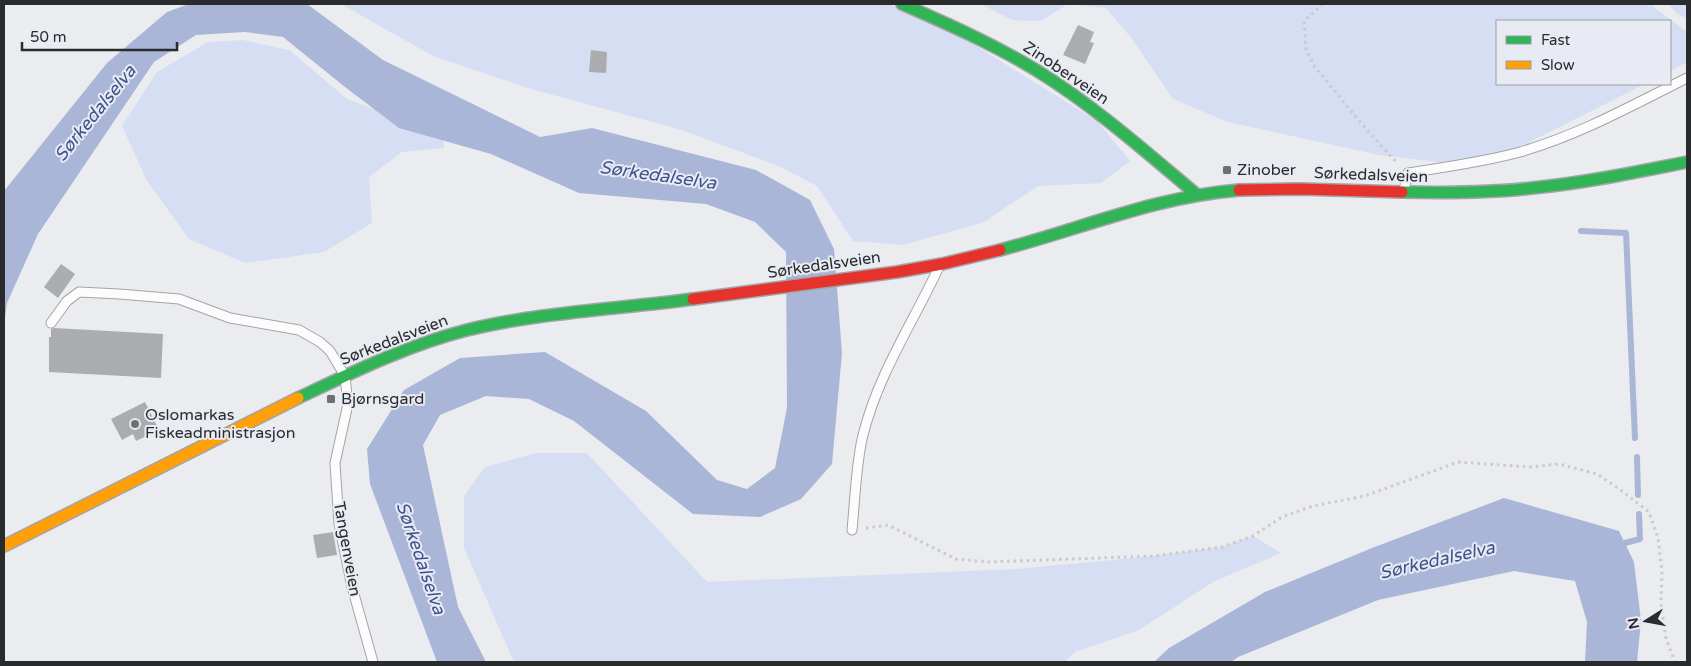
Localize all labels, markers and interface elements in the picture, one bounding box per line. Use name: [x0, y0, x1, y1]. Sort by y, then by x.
scale bar: [22, 20, 178, 52]
legend: [1496, 20, 1671, 85]
text: 50 m: [30, 28, 67, 46]
text: Fast: [1541, 31, 1571, 49]
street label: Zinoberveien: [1019, 37, 1113, 109]
text: Slow: [1541, 56, 1575, 74]
water label: Sørkedalselva: [49, 60, 141, 166]
water label: Sørkedalselva: [598, 156, 719, 194]
place label: Zinober: [1237, 160, 1297, 180]
street label: Sørkedalsveien: [1314, 163, 1428, 187]
marker: Zinober: [1221, 164, 1233, 176]
street label: Sørkedalsveien: [766, 247, 882, 283]
street label: Sørkedalsveien: [337, 310, 451, 370]
place label: Bjørnsgard: [341, 389, 424, 409]
marker: Bjørnsgard: [325, 393, 337, 405]
place label: Oslomarkas Fiskeadministrasjon: [145, 405, 295, 443]
marker: Oslomarkas Fiskeadministrasjon: [129, 418, 141, 430]
water label: Sørkedalselva: [391, 499, 451, 618]
street label: Tangenveien: [329, 500, 365, 598]
water label: Sørkedalselva: [1377, 536, 1498, 584]
north arrow: [1621, 596, 1671, 646]
text: N: [1624, 616, 1643, 631]

